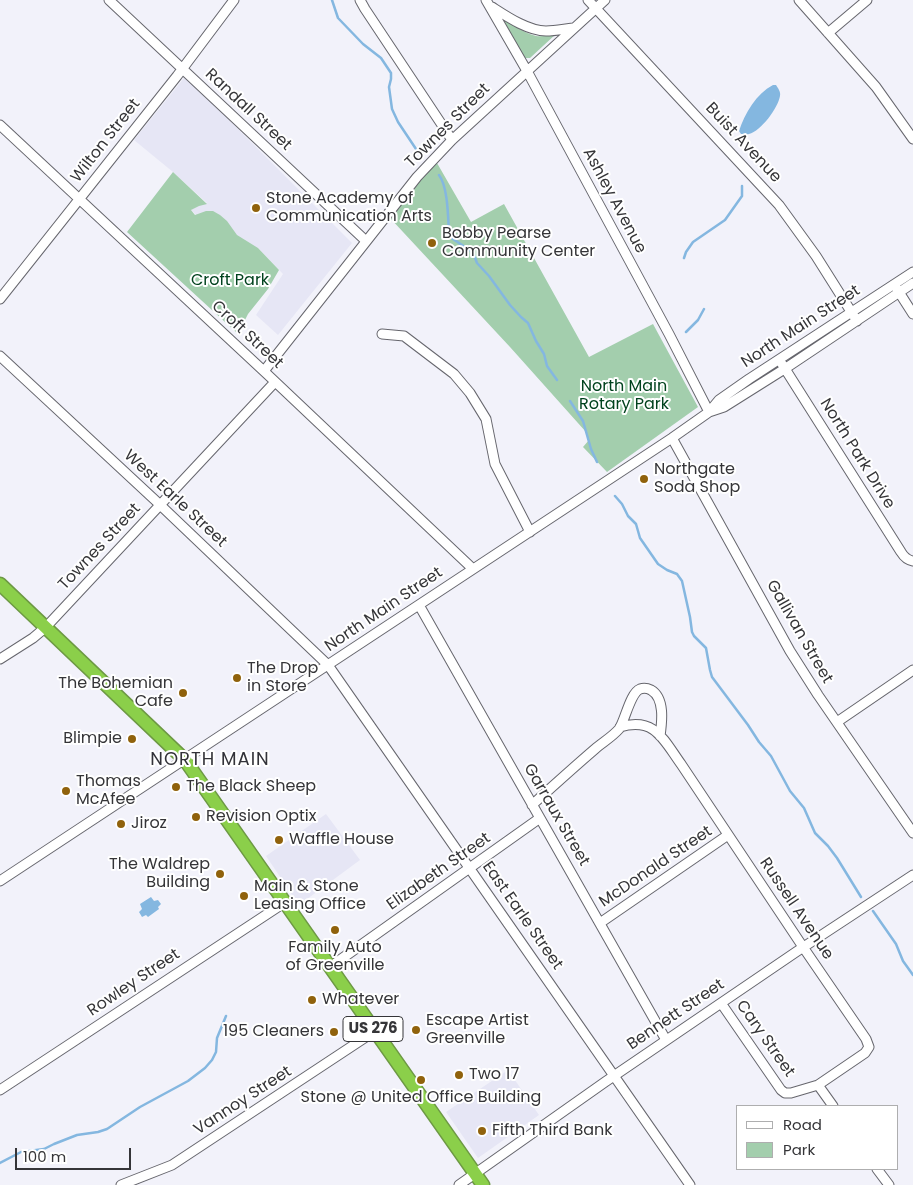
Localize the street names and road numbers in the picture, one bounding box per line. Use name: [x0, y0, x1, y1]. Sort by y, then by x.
street label: Randall Street: [201, 65, 295, 155]
street label: Townes Street: [402, 80, 494, 172]
street label: Wilton Street: [67, 95, 145, 187]
street label: Buist Avenue: [701, 99, 785, 187]
street label: Ashley Avenue: [578, 145, 650, 257]
street label: North Main Street: [738, 281, 864, 373]
street label: Croft Street: [207, 297, 287, 373]
street label: North Park Drive: [815, 395, 899, 513]
street label: West Earle Street: [119, 446, 231, 552]
street label: Townes Street: [55, 500, 145, 594]
street label: North Main Street: [322, 564, 446, 656]
street label: Gallivan Street: [762, 577, 836, 687]
street label: Garraux Street: [519, 760, 593, 870]
street label: McDonald Street: [596, 822, 716, 912]
street label: Elizabeth Street: [383, 829, 495, 915]
street label: Russell Avenue: [755, 854, 837, 964]
street label: East Earle Street: [478, 858, 566, 974]
street label: Rowley Street: [84, 945, 184, 1021]
street label: Bennett Street: [624, 975, 728, 1055]
street label: Cary Street: [732, 997, 798, 1081]
road number: US 276: [343, 1016, 403, 1042]
street label: Vannoy Street: [191, 1062, 295, 1140]

